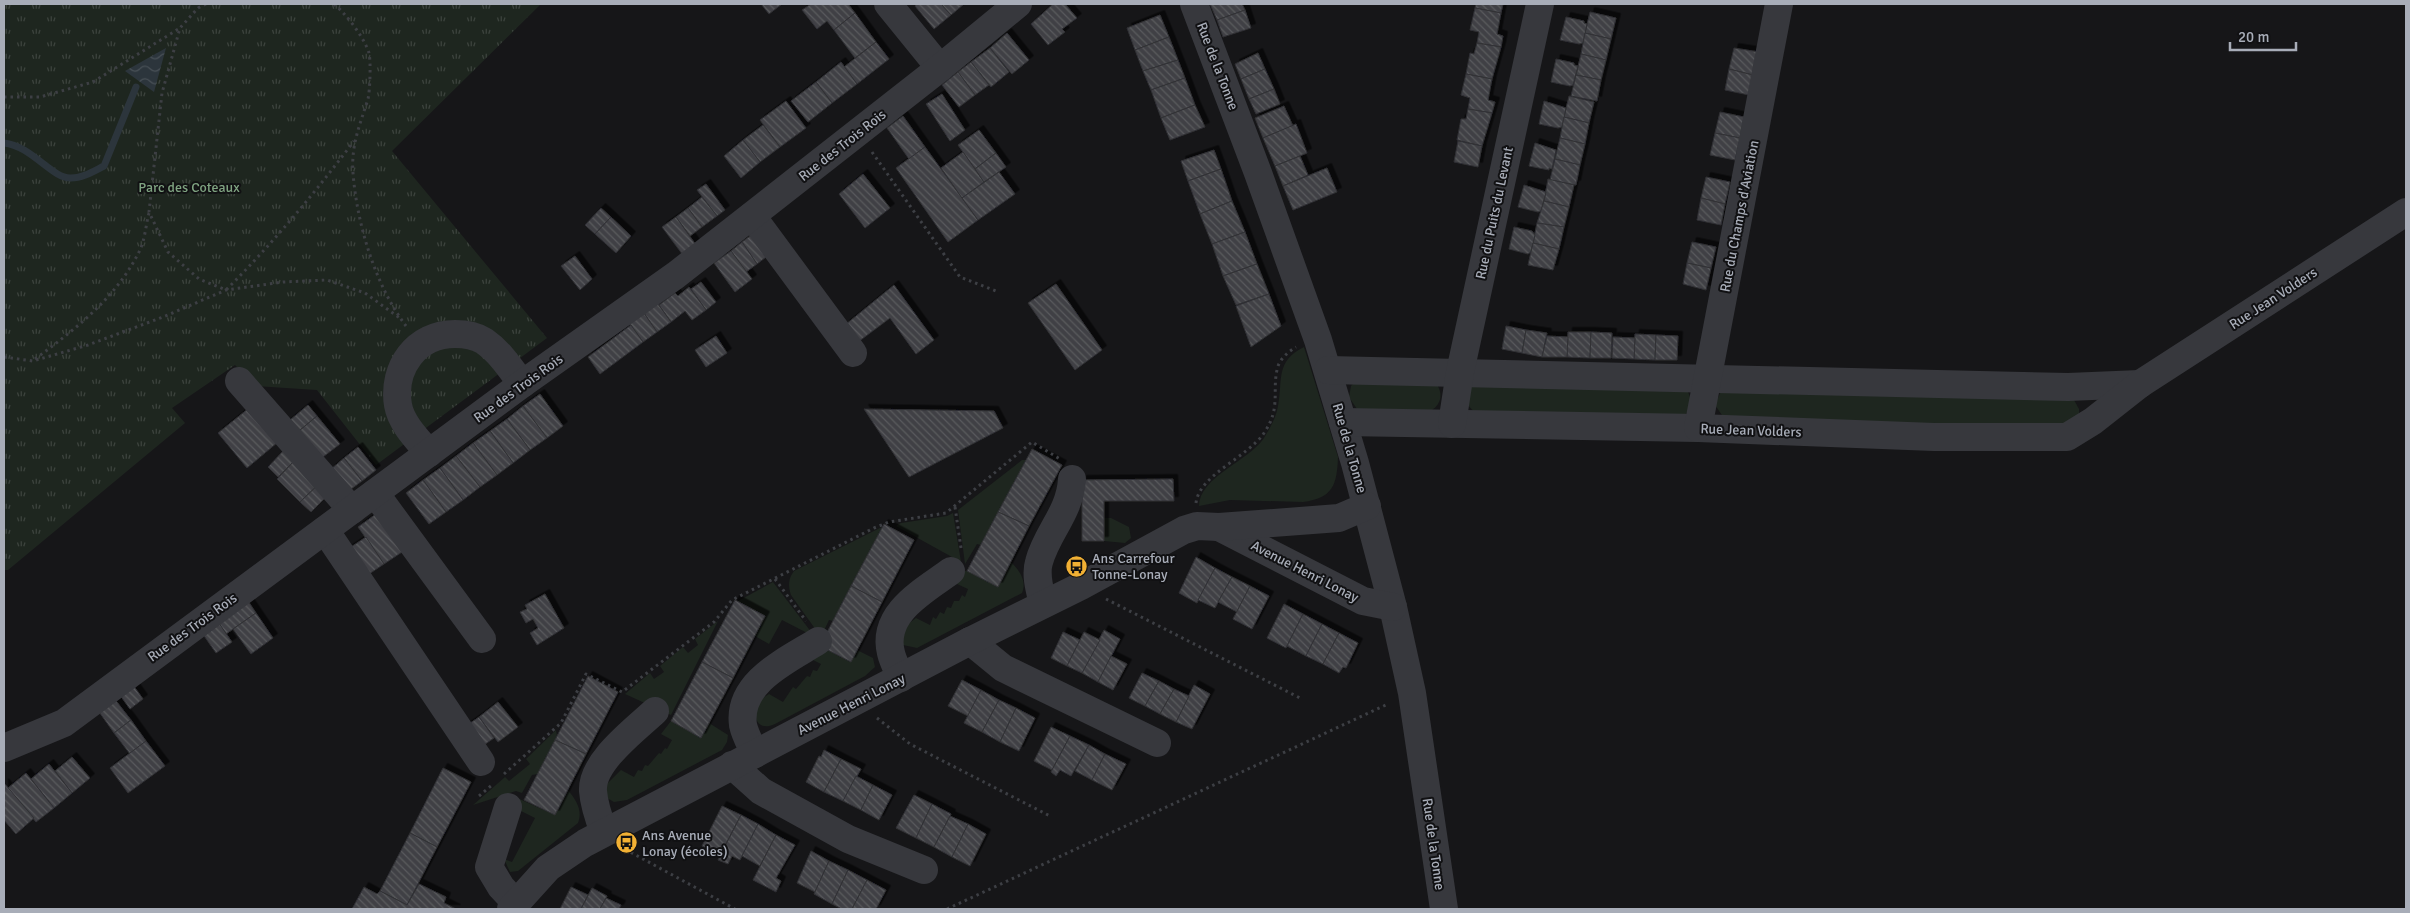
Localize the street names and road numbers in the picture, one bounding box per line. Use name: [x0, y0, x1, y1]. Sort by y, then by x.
street label: Rue de la Tonne: [1193, 20, 1242, 113]
street label: Rue des Trois Rois: [795, 106, 889, 185]
street label: Rue du Champs d'Aviation: [1716, 139, 1763, 293]
street label: Rue du Puits du Levant: [1472, 145, 1517, 281]
street label: Rue Jean Volders: [2226, 264, 2320, 333]
street label: Rue des Trois Rois: [470, 350, 566, 427]
street label: Rue de la Tonne: [1329, 401, 1370, 495]
street label: Rue Jean Volders: [1700, 420, 1802, 441]
street label: Avenue Henri Lonay: [1248, 537, 1362, 606]
street label: Rue des Trois Rois: [144, 589, 240, 666]
street label: Avenue Henri Lonay: [795, 670, 908, 739]
street label: Rue de la Tonne: [1419, 797, 1448, 891]

